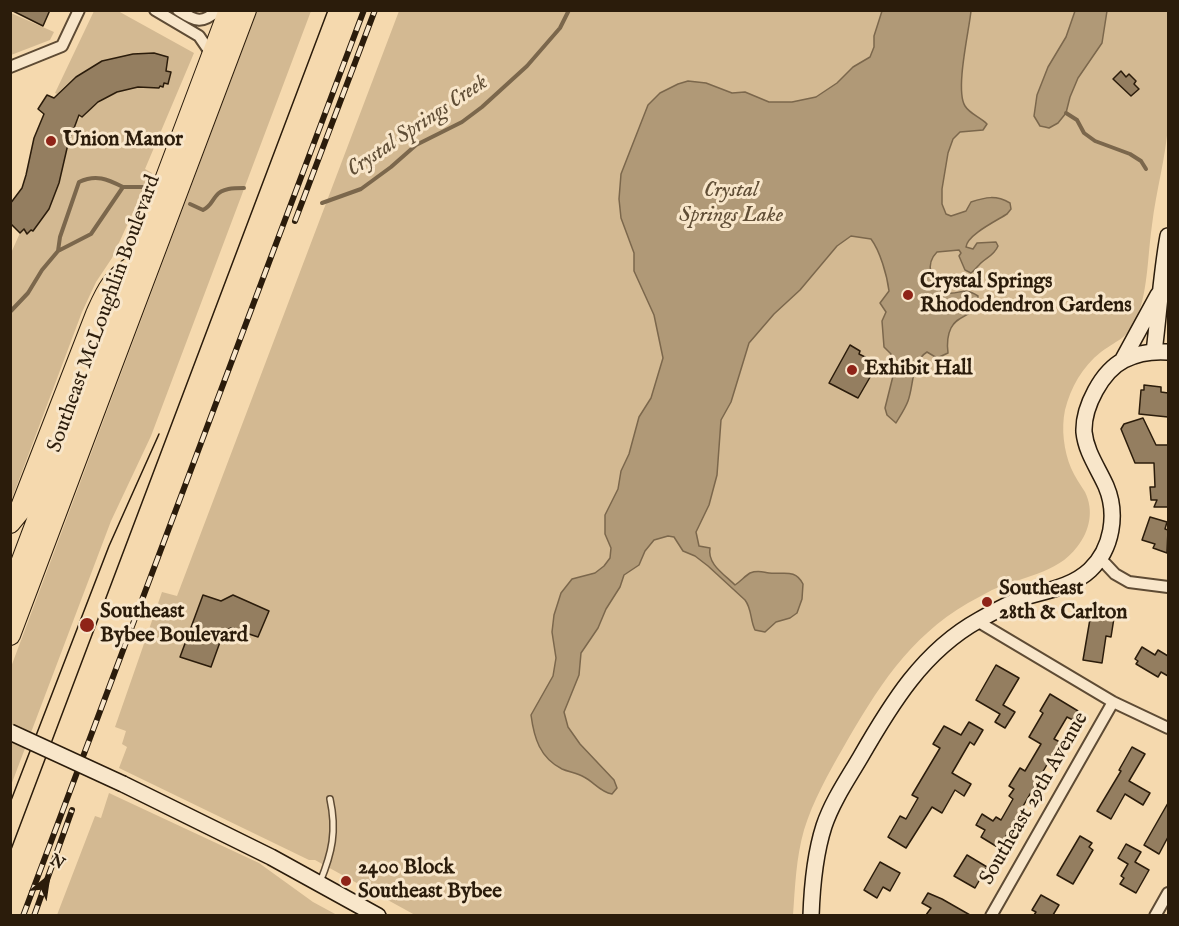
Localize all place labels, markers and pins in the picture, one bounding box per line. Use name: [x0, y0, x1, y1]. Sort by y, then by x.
place label: Union Manor: [63, 128, 183, 154]
marker: Union Manor: [44, 134, 58, 148]
place label: Crystal Springs Rhododendron Gardens: [920, 270, 1132, 320]
marker: Crystal Springs Rhododendron Gardens: [901, 288, 915, 302]
place label: Exhibit Hall: [864, 357, 973, 383]
marker: Exhibit Hall: [845, 363, 859, 377]
place label: Southeast 28th & Carlton: [999, 577, 1128, 627]
marker: Southeast 28th & Carlton: [980, 595, 994, 609]
place label: Southeast Bybee Boulevard: [100, 600, 248, 650]
marker: Southeast Bybee Boulevard: [78, 616, 96, 634]
place label: 2400 Block Southeast Bybee: [358, 856, 502, 906]
marker: 2400 Block Southeast Bybee: [339, 874, 353, 888]

